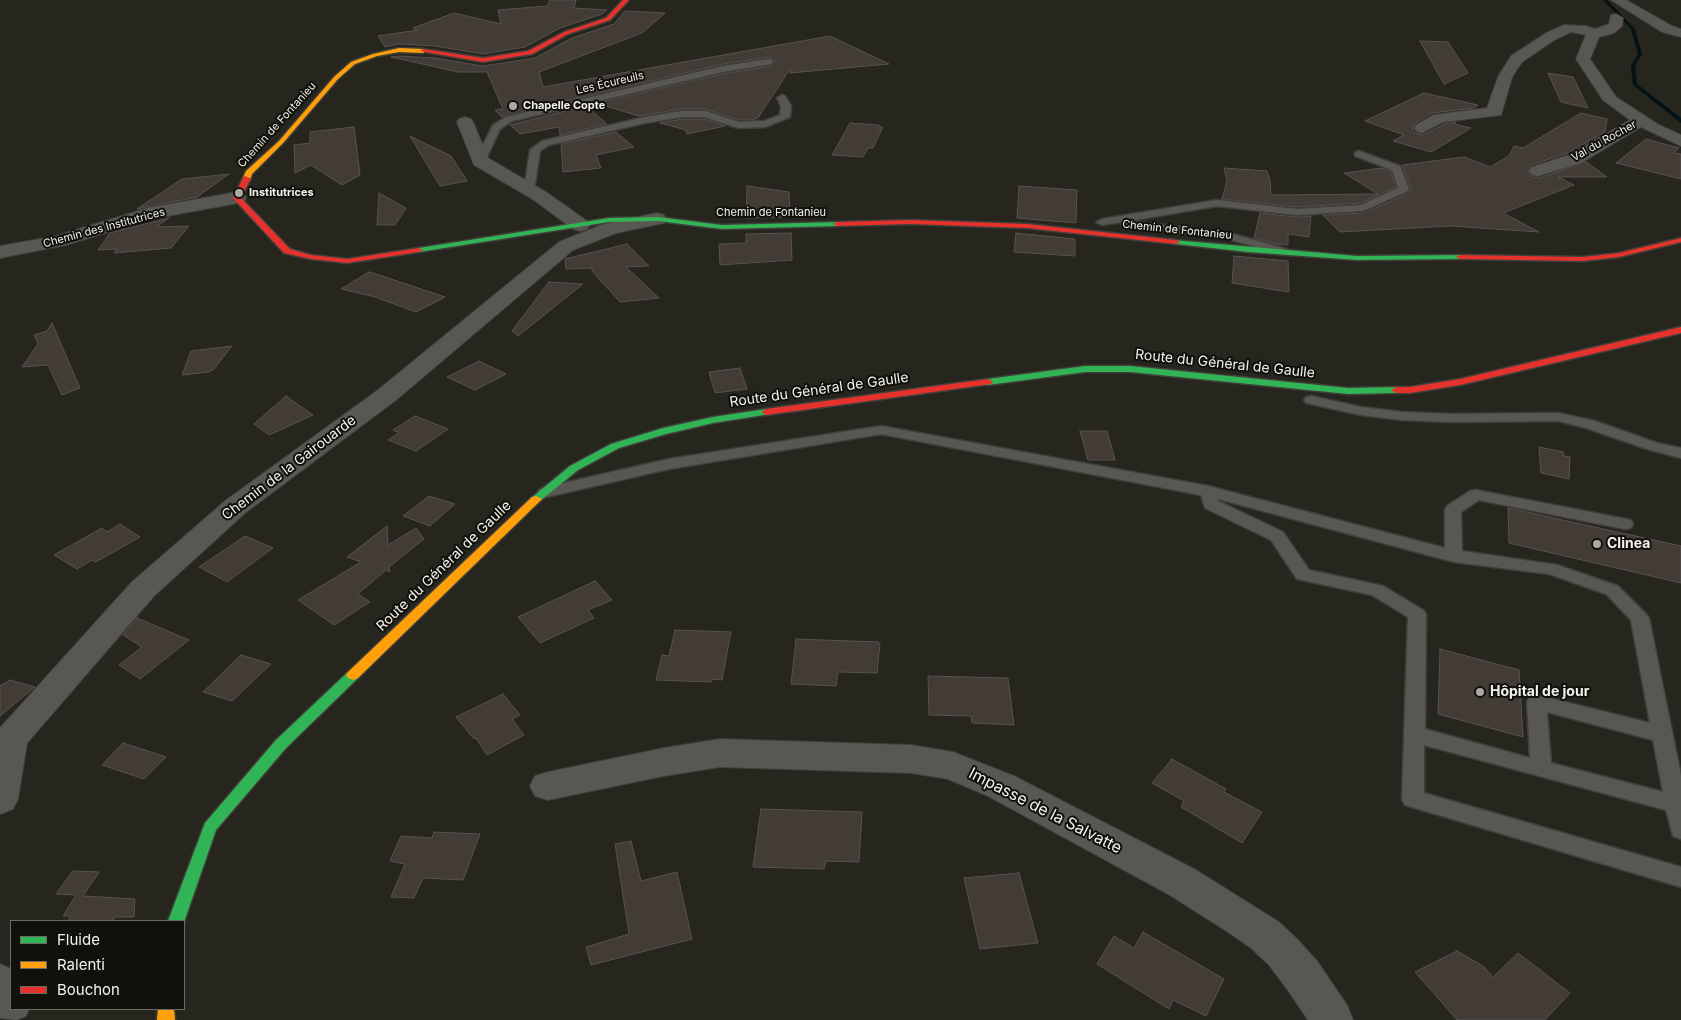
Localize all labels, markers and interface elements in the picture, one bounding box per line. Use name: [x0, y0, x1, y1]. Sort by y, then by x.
street label: Les Écureuils: [575, 69, 645, 97]
street label: Chemin de Fontanieu: [235, 80, 319, 170]
place label: Chapelle Copte: [523, 99, 605, 113]
marker: Chapelle Copte: [507, 100, 519, 112]
street label: Val du Rocher: [1569, 118, 1639, 164]
place label: Institutrices: [249, 186, 314, 200]
marker: Institutrices: [233, 187, 245, 199]
street label: Chemin des Institutrices: [42, 205, 166, 251]
street label: Chemin de Fontanieu: [716, 206, 826, 220]
street label: Chemin de Fontanieu: [1122, 218, 1232, 242]
street label: Route du Général de Gaulle: [1134, 346, 1316, 382]
street label: Route du Général de Gaulle: [728, 369, 910, 411]
street label: Chemin de la Gairouarde: [219, 412, 359, 524]
street label: Route du Général de Gaulle: [373, 497, 515, 635]
place label: Clinea: [1607, 536, 1650, 552]
marker: Clinea: [1591, 538, 1603, 550]
place label: Hôpital de jour: [1490, 684, 1589, 700]
marker: Hôpital de jour: [1474, 686, 1486, 698]
street label: Impasse de la Salvatte: [965, 764, 1125, 858]
legend: [10, 920, 185, 1010]
text: Fluide: [57, 930, 100, 949]
text: Ralenti: [57, 955, 105, 974]
text: Bouchon: [57, 980, 120, 999]

